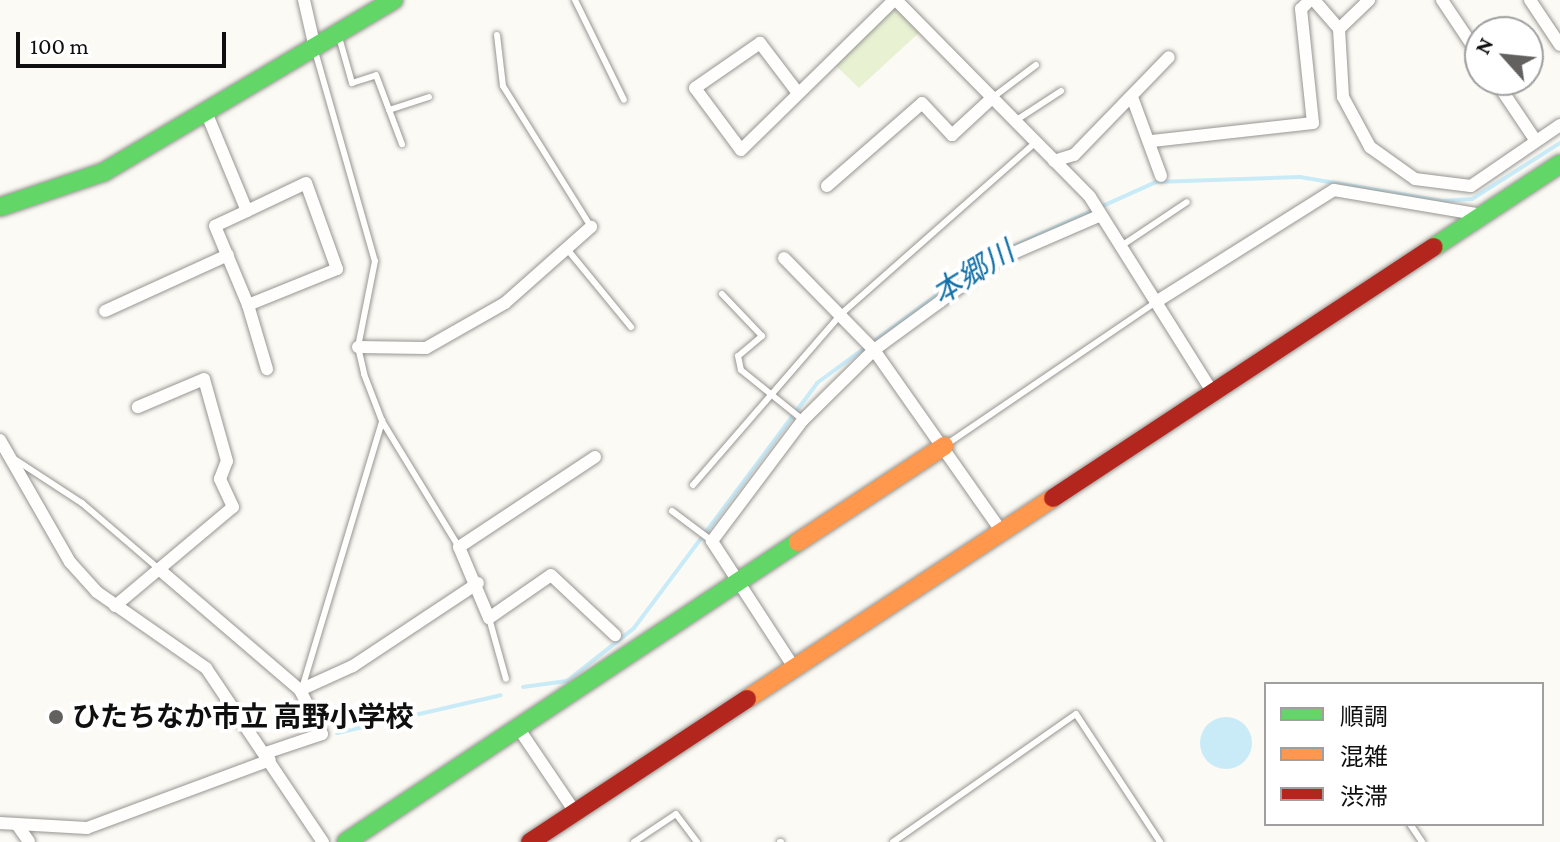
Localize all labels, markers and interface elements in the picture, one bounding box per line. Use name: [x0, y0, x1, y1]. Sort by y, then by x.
scale bar: [20, 16, 230, 66]
north arrow: [1464, 16, 1544, 96]
text: 100 m: [30, 32, 89, 59]
text: N: [1469, 33, 1498, 58]
water label: 本郷川: [925, 234, 1021, 312]
legend: [1264, 682, 1544, 826]
place label: ひたちなか市立 高野小学校: [72, 700, 413, 734]
text: 順調: [1340, 703, 1388, 730]
marker: ひたちなか市立 高野小学校: [47, 708, 65, 726]
text: 混雑: [1340, 743, 1388, 770]
text: 渋滞: [1340, 783, 1388, 810]

